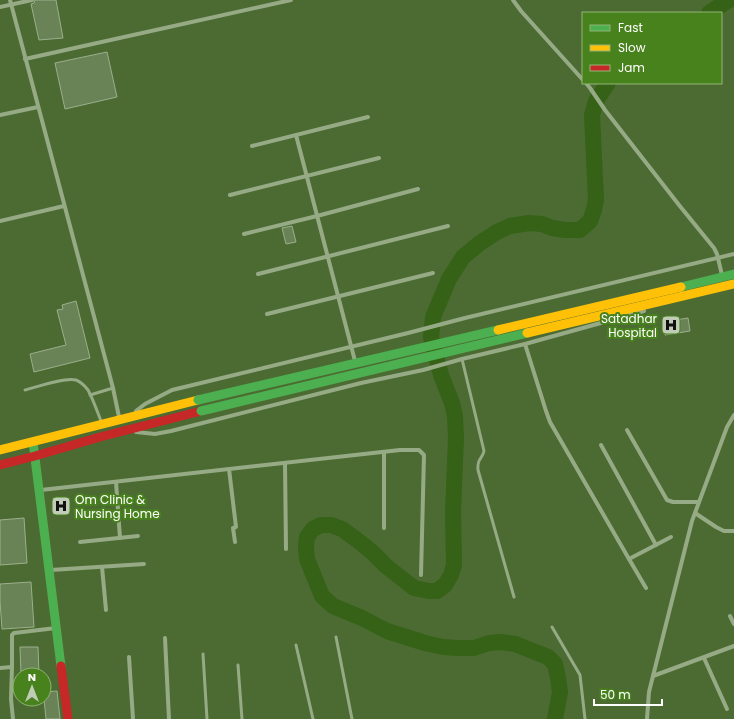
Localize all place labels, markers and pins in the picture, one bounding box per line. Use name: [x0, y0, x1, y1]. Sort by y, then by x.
place label: Satadhar Hospital: [601, 310, 658, 341]
hospital icon: Satadhar Hospital: [660, 314, 682, 336]
place label: Om Clinic & Nursing Home: [75, 491, 160, 522]
hospital icon: Om Clinic & Nursing Home: [50, 495, 72, 517]

